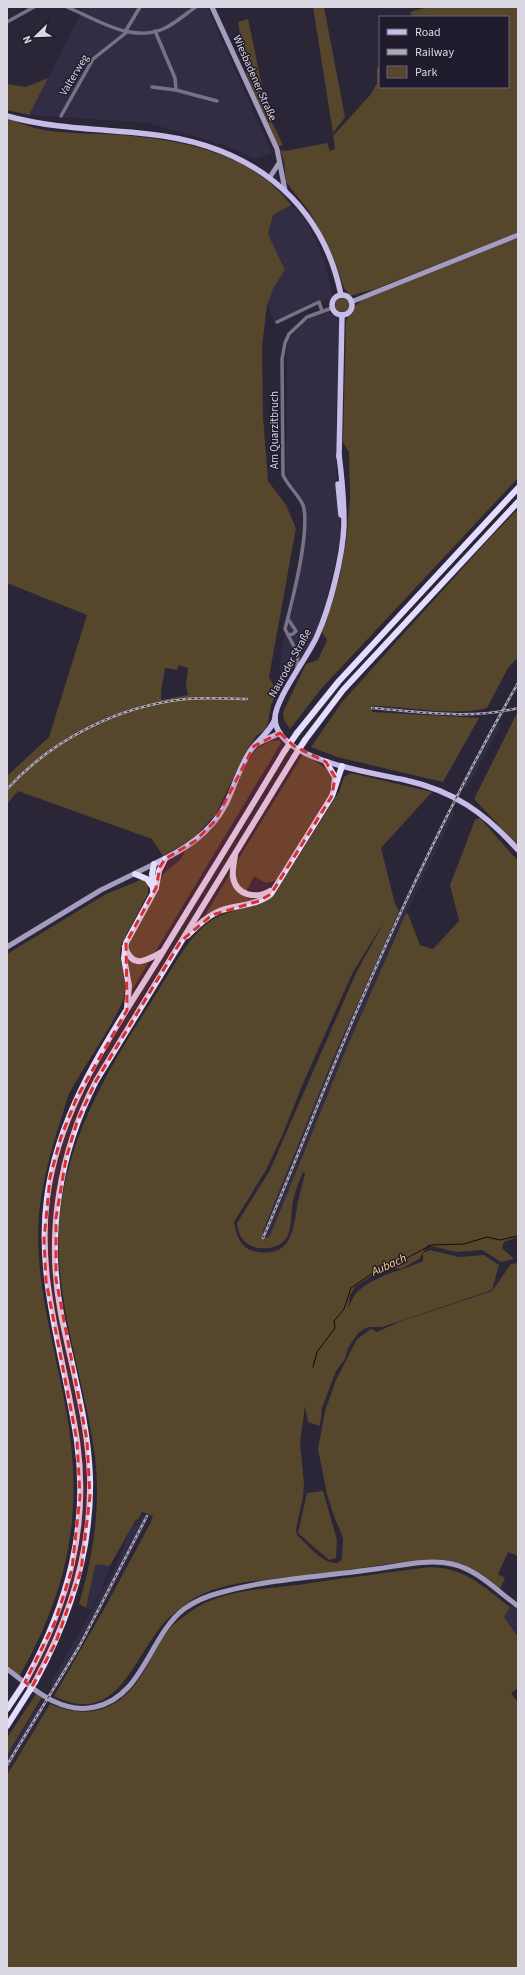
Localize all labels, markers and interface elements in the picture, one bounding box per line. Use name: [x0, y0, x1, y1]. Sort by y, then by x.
north arrow: [16, 16, 56, 56]
legend: [379, 16, 509, 88]
text: Road: [415, 24, 441, 41]
text: N: [19, 33, 36, 46]
street label: Wiesbadener Straße: [229, 33, 281, 124]
text: Railway: [415, 44, 454, 61]
street label: Valterweg: [56, 51, 92, 98]
text: Park: [415, 64, 437, 81]
street label: Am Quarzitbruch: [267, 391, 282, 469]
street label: Nauroder Straße: [265, 626, 315, 700]
water label: Aubach: [368, 1250, 409, 1281]

